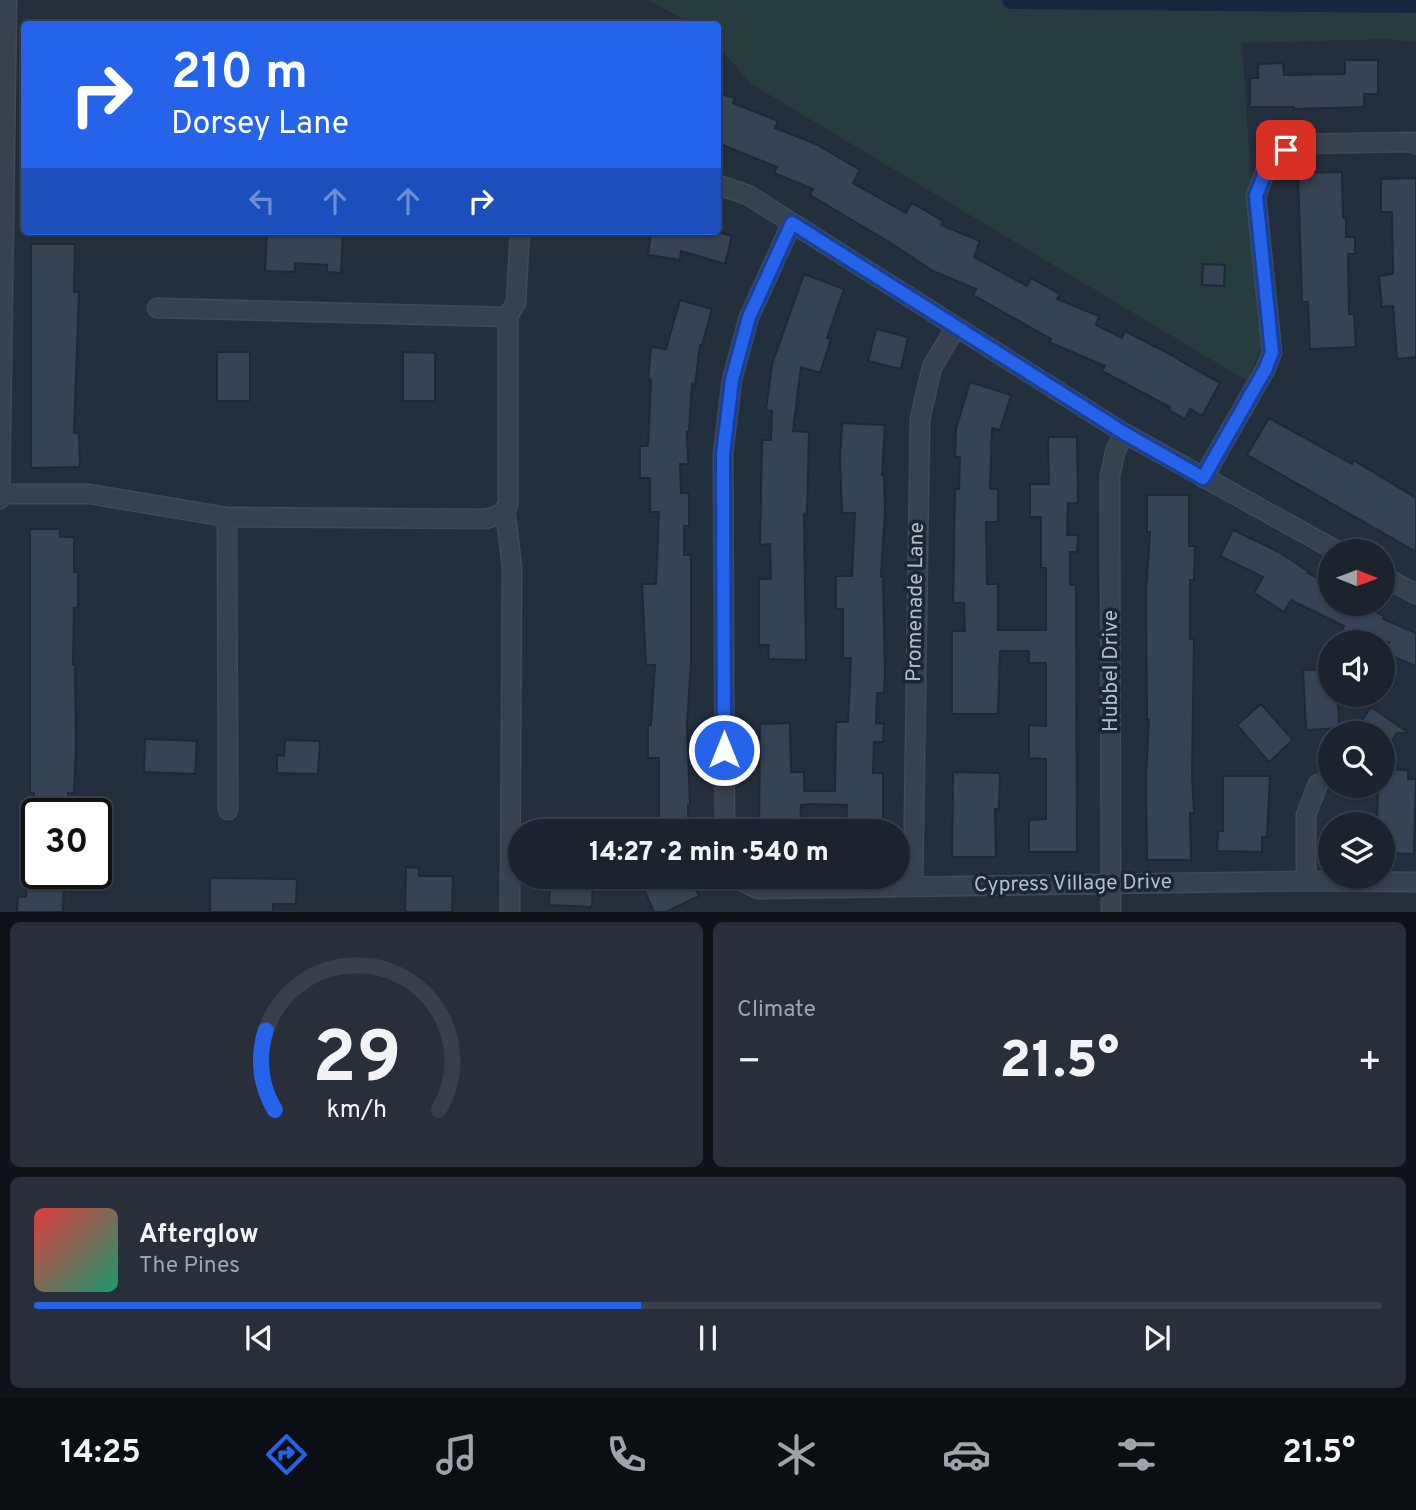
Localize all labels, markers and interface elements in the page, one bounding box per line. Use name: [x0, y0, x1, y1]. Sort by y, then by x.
text: 210 m: [171, 44, 308, 106]
icon: right: [56, 49, 147, 140]
text: Dorsey Lane: [171, 105, 349, 145]
pin: [1256, 120, 1316, 180]
icon: arrive: [1267, 131, 1305, 169]
icon: left: [243, 182, 281, 220]
icon: ahead: [316, 182, 354, 220]
icon: ahead: [389, 182, 427, 220]
icon: right: [462, 182, 500, 220]
street label: Promenade Lane: [901, 522, 931, 682]
north arrow: [1318, 539, 1395, 616]
map controls: [1318, 539, 1395, 889]
street label: Hubbel Drive: [1098, 610, 1125, 732]
button: sound: [1318, 630, 1395, 707]
position arrow: [687, 713, 761, 787]
button: search: [1318, 721, 1395, 798]
speed limit sign: 30: [21, 798, 112, 889]
button: layers: [1318, 812, 1395, 889]
text: 14:27 · 2 min · 540 m: [589, 837, 829, 870]
street label: Cypress Village Drive: [974, 869, 1172, 899]
text: Climate: [737, 996, 816, 1025]
text: 29: [312, 1017, 401, 1109]
text: 21.5°: [1000, 1030, 1119, 1096]
text: −: [737, 1039, 762, 1088]
text: +: [1357, 1039, 1382, 1088]
text: km/h: [326, 1095, 387, 1127]
text: Afterglow: [139, 1219, 259, 1252]
text: The Pines: [139, 1252, 240, 1281]
icon: previous: [240, 1319, 278, 1357]
icon: pause: [689, 1319, 727, 1357]
icon: next: [1138, 1319, 1176, 1357]
icon: directions: [262, 1430, 311, 1479]
icon: music: [432, 1430, 481, 1479]
icon: phone: [602, 1430, 651, 1479]
icon: climate: [772, 1430, 821, 1479]
icon: car: [942, 1430, 991, 1479]
icon: filters: [1112, 1430, 1161, 1479]
text: 14:25: [61, 1434, 141, 1474]
text: 21.5°: [1282, 1434, 1355, 1474]

